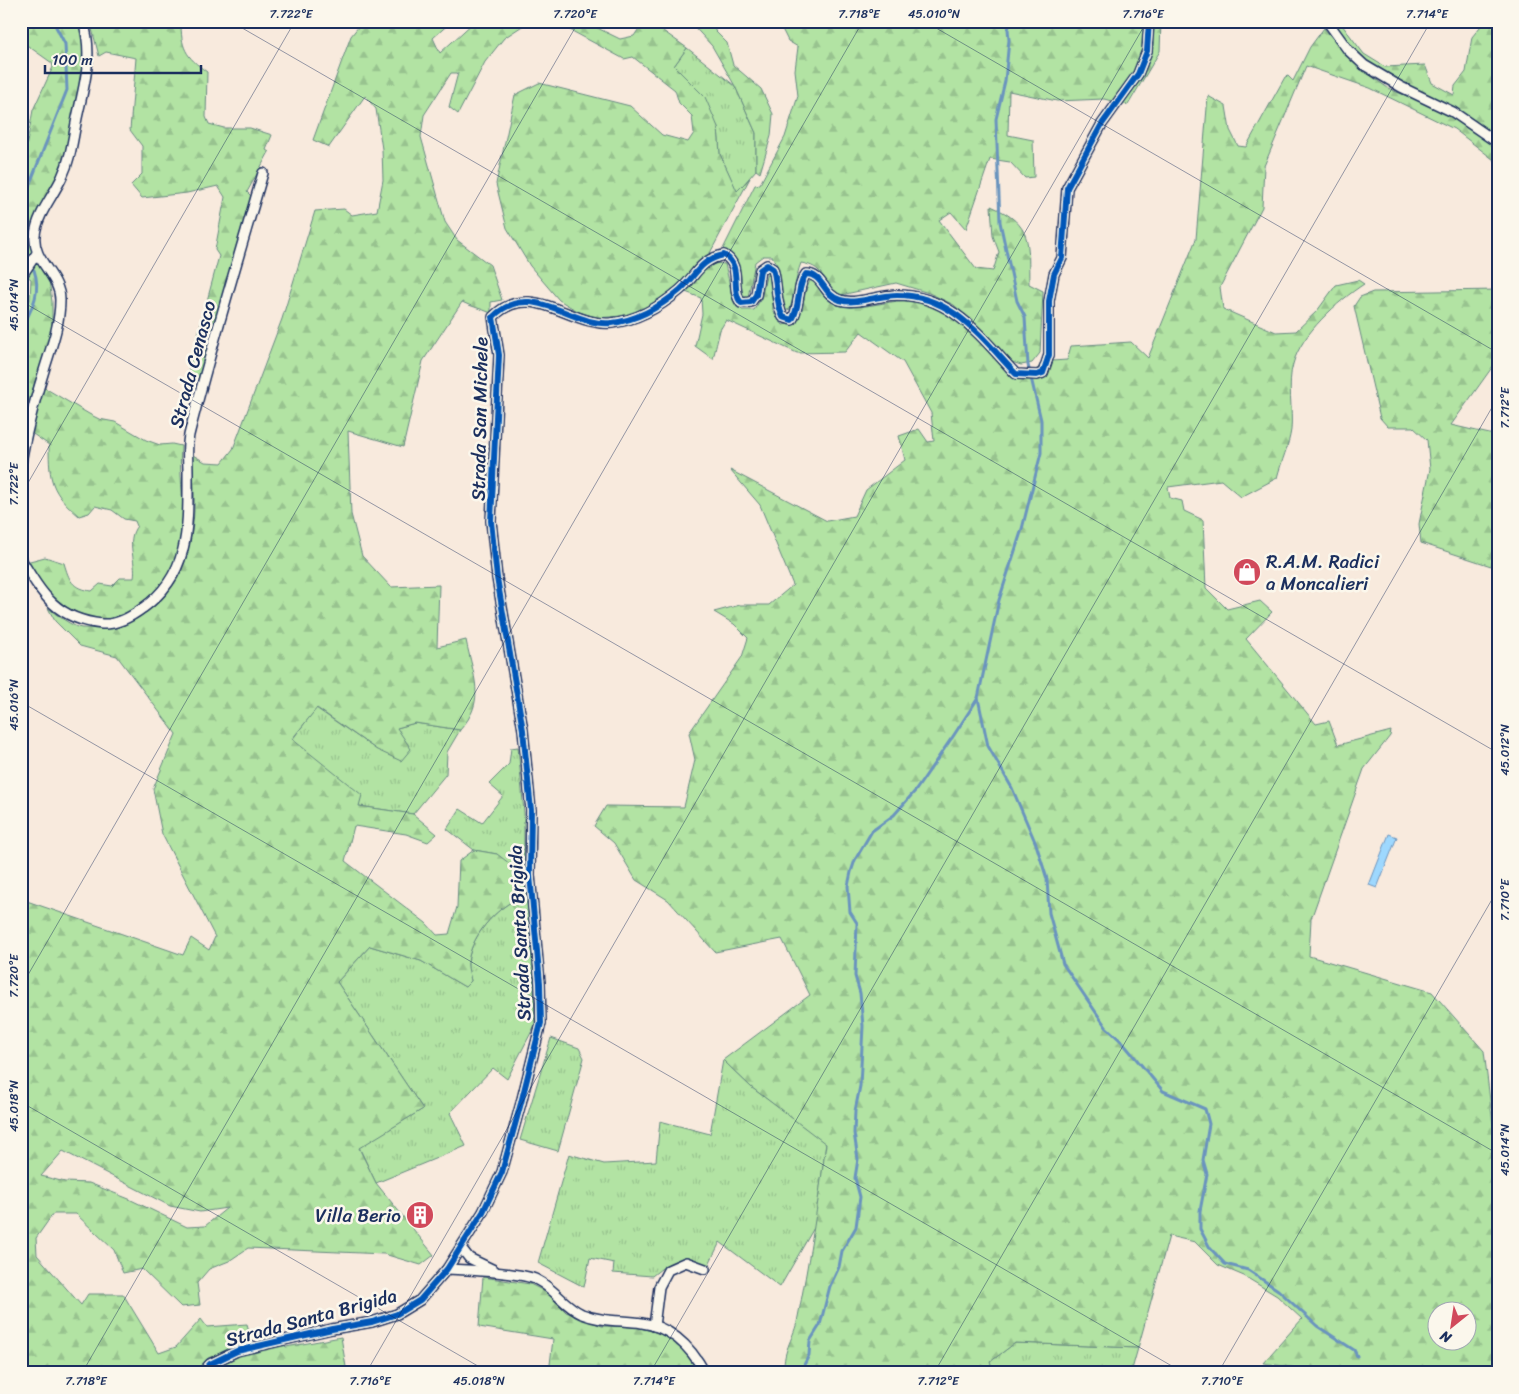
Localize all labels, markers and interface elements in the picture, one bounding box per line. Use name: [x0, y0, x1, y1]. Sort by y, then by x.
text: 7.722°E: [270, 3, 314, 25]
text: 7.720°E: [553, 3, 598, 25]
text: 7.718°E: [838, 3, 881, 25]
text: 45.010°N: [908, 3, 961, 25]
text: 7.716°E: [1122, 3, 1165, 25]
text: 7.714°E: [1406, 3, 1449, 25]
scale bar: [45, 42, 201, 74]
text: 100 m: [52, 47, 93, 73]
text: 45.014°N: [3, 278, 25, 331]
street label: Strada Cenasco: [160, 296, 225, 432]
street label: Strada San Michele: [462, 337, 497, 501]
text: 7.712°E: [1494, 386, 1516, 429]
text: 7.722°E: [3, 461, 25, 505]
place label: R.A.M. Radici a Moncalieri: [1266, 545, 1380, 600]
shop icon: R.A.M. Radici a Moncalieri: [1232, 557, 1262, 587]
text: 45.016°N: [3, 679, 25, 731]
text: 45.012°N: [1494, 724, 1516, 776]
street label: Strada Santa Brigida: [498, 844, 541, 1022]
text: 7.710°E: [1494, 878, 1516, 921]
text: 7.720°E: [3, 953, 25, 998]
text: 45.018°N: [3, 1079, 25, 1132]
text: 45.014°N: [1494, 1123, 1516, 1176]
place label: Villa Berio: [315, 1199, 401, 1232]
building icon: Villa Berio: [405, 1200, 435, 1230]
street label: Strada Santa Brigida: [222, 1279, 401, 1356]
north arrow: [1426, 1302, 1476, 1352]
text: N: [1435, 1323, 1457, 1351]
text: 7.718°E: [65, 1370, 108, 1392]
text: 7.716°E: [349, 1370, 392, 1392]
text: 45.018°N: [453, 1370, 506, 1392]
text: 7.714°E: [633, 1370, 676, 1392]
text: 7.712°E: [917, 1370, 960, 1392]
text: 7.710°E: [1201, 1370, 1244, 1392]

